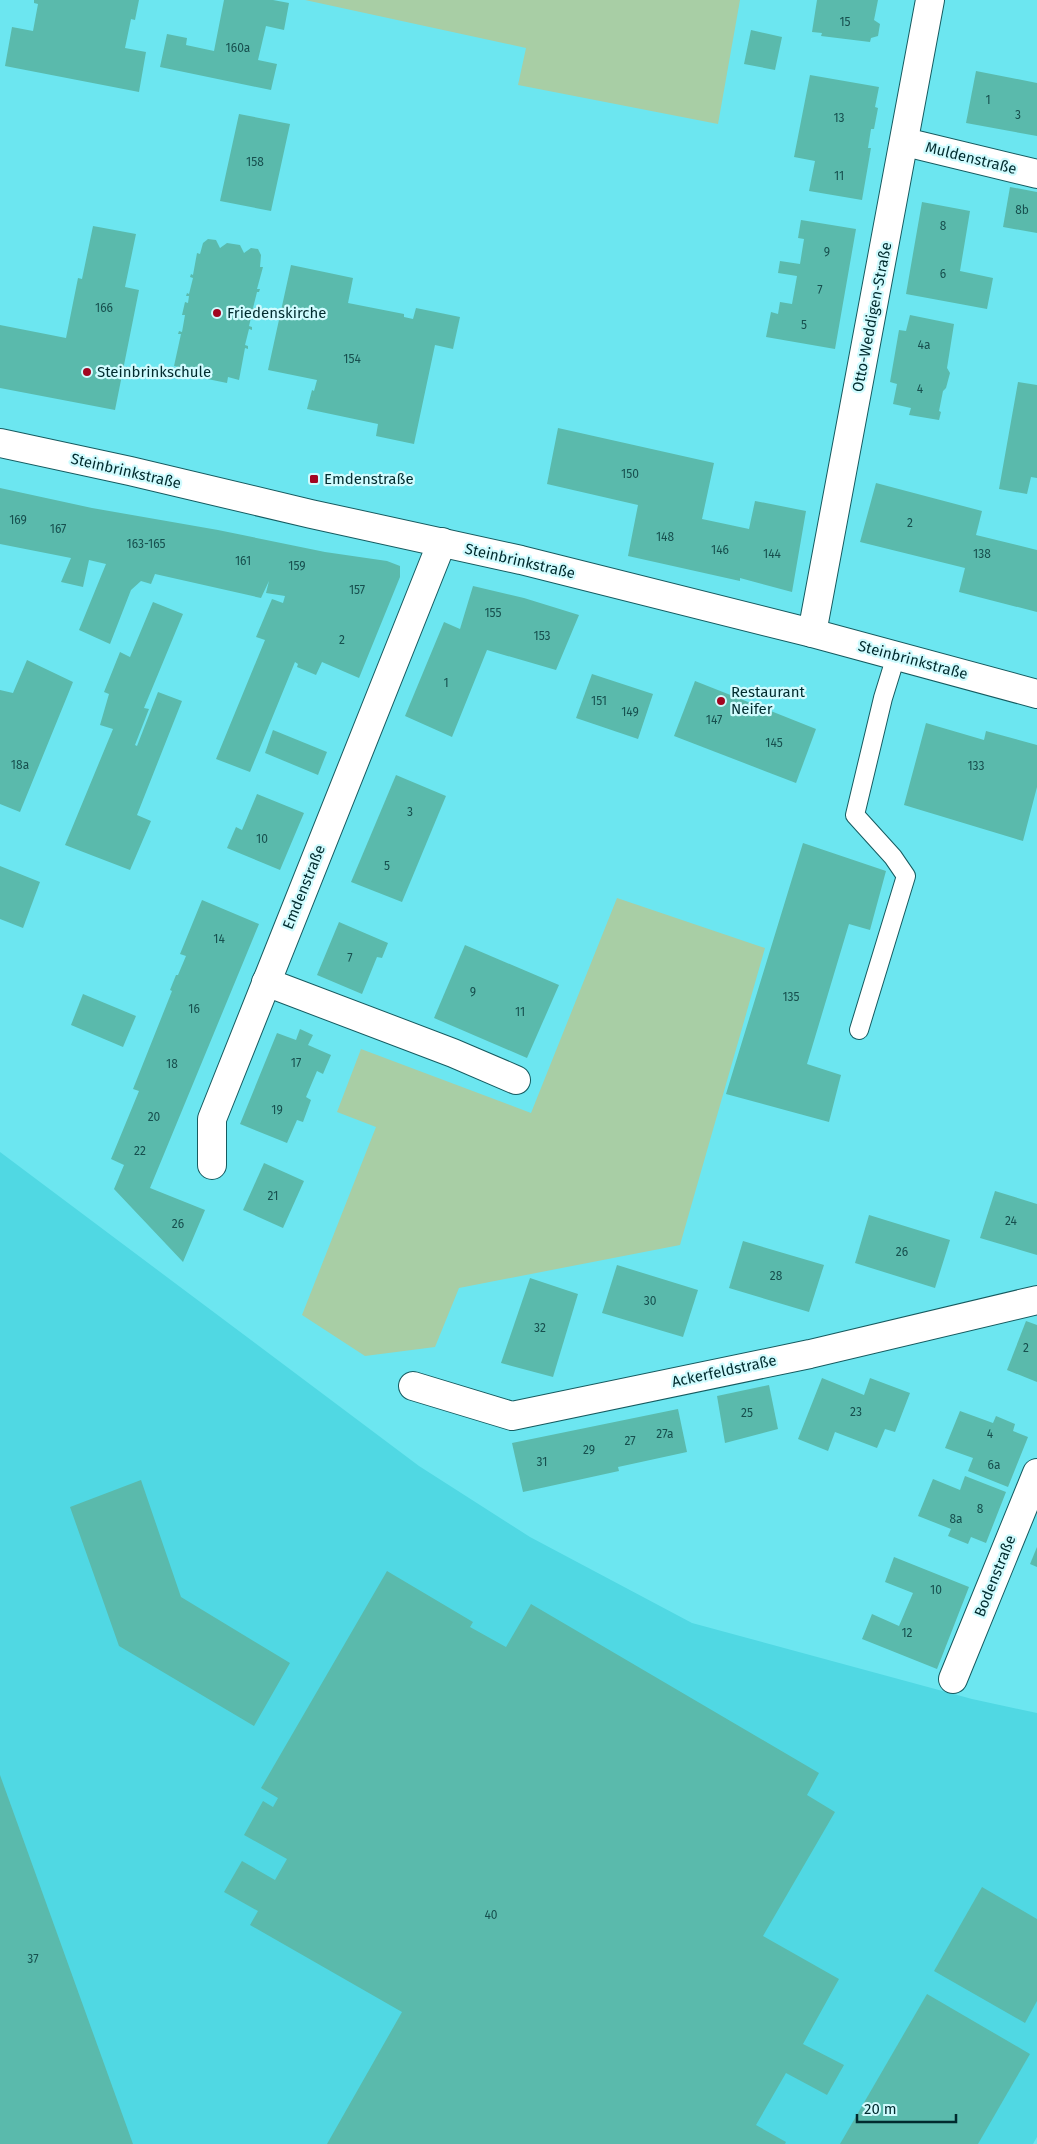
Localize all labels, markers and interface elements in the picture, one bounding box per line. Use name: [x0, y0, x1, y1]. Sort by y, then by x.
house number: 15: [839, 15, 851, 29]
house number: 160a: [226, 41, 250, 55]
house number: 1: [985, 93, 991, 107]
house number: 3: [1015, 108, 1021, 122]
house number: 13: [833, 111, 845, 125]
street label: Muldenstraße: [923, 138, 1019, 178]
house number: 158: [246, 155, 264, 169]
house number: 11: [834, 169, 844, 183]
house number: 8b: [1015, 203, 1029, 217]
house number: 8: [940, 219, 947, 233]
street label: Otto-Weddigen-Straße: [849, 240, 895, 394]
house number: 9: [824, 245, 830, 259]
house number: 6: [940, 267, 946, 281]
house number: 7: [817, 283, 823, 297]
house number: 166: [95, 301, 113, 315]
place label: Friedenskirche: [227, 304, 326, 322]
marker: Friedenskirche: [211, 307, 223, 319]
house number: 5: [801, 318, 807, 332]
house number: 4a: [918, 338, 930, 352]
house number: 154: [343, 352, 361, 366]
place label: Steinbrinkschule: [97, 363, 211, 381]
marker: Steinbrinkschule: [81, 366, 93, 378]
house number: 4: [917, 382, 924, 396]
street label: Steinbrinkstraße: [69, 450, 183, 492]
house number: 150: [621, 467, 639, 481]
place label: Emdenstraße: [324, 470, 414, 488]
marker: Emdenstraße: [308, 473, 320, 485]
house number: 169: [9, 513, 27, 527]
house number: 2: [907, 516, 913, 530]
house number: 167: [50, 522, 66, 536]
house number: 148: [656, 530, 674, 544]
house number: 163-165: [126, 537, 166, 551]
street label: Steinbrinkstraße: [463, 540, 577, 582]
house number: 146: [711, 543, 729, 557]
house number: 144: [763, 547, 782, 561]
house number: 138: [973, 547, 991, 561]
house number: 161: [235, 554, 251, 568]
house number: 159: [288, 559, 306, 573]
house number: 157: [349, 583, 365, 597]
house number: 155: [484, 606, 502, 620]
house number: 153: [533, 629, 551, 643]
house number: 2: [339, 633, 345, 647]
street label: Steinbrinkstraße: [856, 637, 970, 683]
house number: 1: [443, 676, 449, 690]
place label: Restaurant Neifer: [731, 683, 805, 718]
house number: 151: [591, 694, 607, 708]
marker: Restaurant Neifer: [715, 695, 727, 707]
house number: 149: [621, 705, 639, 719]
house number: 147: [706, 713, 722, 727]
house number: 145: [765, 736, 783, 750]
house number: 18a: [11, 758, 29, 772]
house number: 133: [967, 759, 985, 773]
house number: 3: [407, 805, 413, 819]
house number: 10: [256, 832, 268, 846]
street label: Emdenstraße: [279, 842, 329, 932]
house number: 5: [384, 859, 390, 873]
house number: 14: [213, 932, 225, 946]
house number: 7: [347, 951, 353, 965]
house number: 9: [470, 985, 476, 999]
house number: 135: [782, 990, 800, 1004]
house number: 16: [188, 1002, 200, 1016]
house number: 11: [515, 1005, 525, 1019]
house number: 17: [291, 1056, 301, 1070]
house number: 18: [166, 1057, 178, 1071]
house number: 19: [271, 1103, 283, 1117]
house number: 20: [148, 1110, 161, 1124]
house number: 22: [134, 1144, 146, 1158]
house number: 21: [268, 1189, 278, 1203]
house number: 24: [1005, 1214, 1018, 1228]
house number: 26: [172, 1217, 184, 1231]
house number: 26: [896, 1245, 908, 1259]
house number: 28: [770, 1269, 783, 1283]
house number: 30: [644, 1294, 657, 1308]
house number: 32: [534, 1321, 546, 1335]
house number: 2: [1023, 1341, 1029, 1355]
street label: Ackerfeldstraße: [670, 1351, 778, 1391]
house number: 23: [850, 1405, 862, 1419]
house number: 25: [741, 1406, 753, 1420]
house number: 27a: [656, 1427, 674, 1441]
house number: 4: [987, 1427, 994, 1441]
house number: 27: [624, 1434, 636, 1448]
house number: 29: [583, 1443, 595, 1457]
house number: 31: [537, 1455, 547, 1469]
house number: 6a: [988, 1458, 1000, 1472]
house number: 8: [977, 1502, 984, 1516]
house number: 8a: [949, 1512, 963, 1526]
street label: Bodenstraße: [970, 1532, 1020, 1620]
house number: 10: [930, 1583, 942, 1597]
house number: 12: [901, 1626, 913, 1640]
house number: 40: [484, 1908, 498, 1922]
house number: 37: [27, 1952, 39, 1966]
scale bar: [857, 2092, 956, 2124]
text: 20 m: [864, 2100, 897, 2118]

